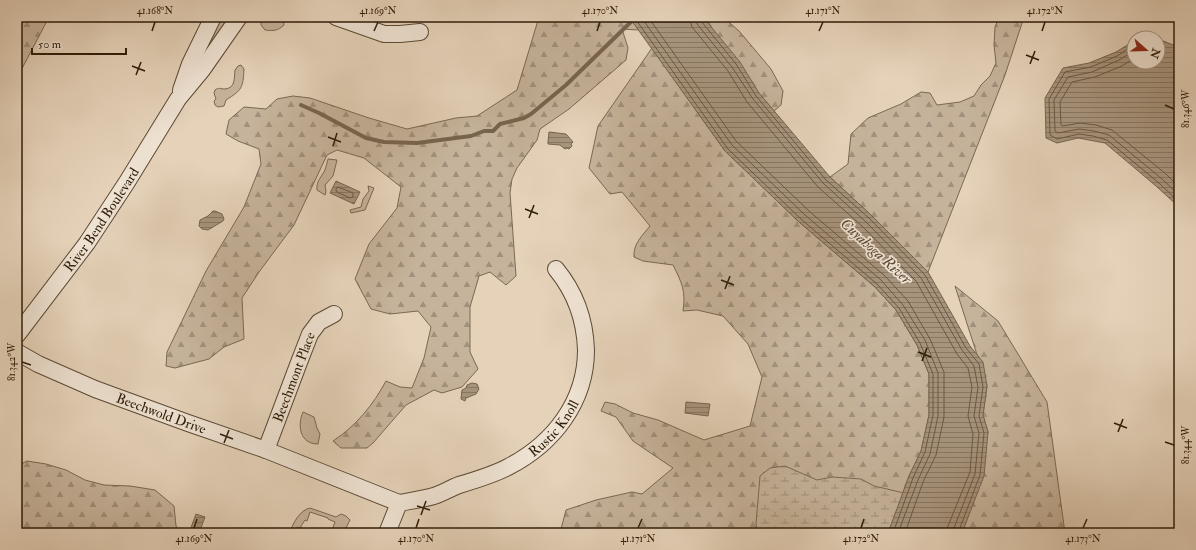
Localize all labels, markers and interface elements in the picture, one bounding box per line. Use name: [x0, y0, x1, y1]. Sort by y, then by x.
text: 41.168°N: [137, 5, 173, 17]
text: 41.169°N: [359, 5, 397, 17]
text: 41.170°N: [582, 5, 618, 17]
text: 41.171°N: [805, 5, 841, 17]
text: 41.172°N: [1027, 5, 1063, 17]
scale bar: [32, 30, 126, 56]
north arrow: [1126, 30, 1166, 70]
text: 50 m: [38, 37, 62, 52]
text: N: [1147, 45, 1163, 61]
text: 81.346°W: [1180, 89, 1192, 128]
street label: River Bend Boulevard: [60, 165, 143, 275]
water label: Cuyahoga River: [836, 214, 916, 289]
street label: Beechmont Place: [269, 330, 319, 425]
text: 81.342°W: [6, 342, 18, 381]
street label: Beechwold Drive: [114, 390, 208, 438]
street label: Rustic Knoll: [525, 397, 583, 461]
text: 81.344°W: [1180, 425, 1192, 464]
text: 41.169°N: [175, 533, 213, 545]
text: 41.170°N: [398, 533, 434, 545]
text: 41.171°N: [620, 533, 656, 545]
text: 41.172°N: [843, 533, 879, 545]
text: 41.173°N: [1065, 533, 1101, 545]

